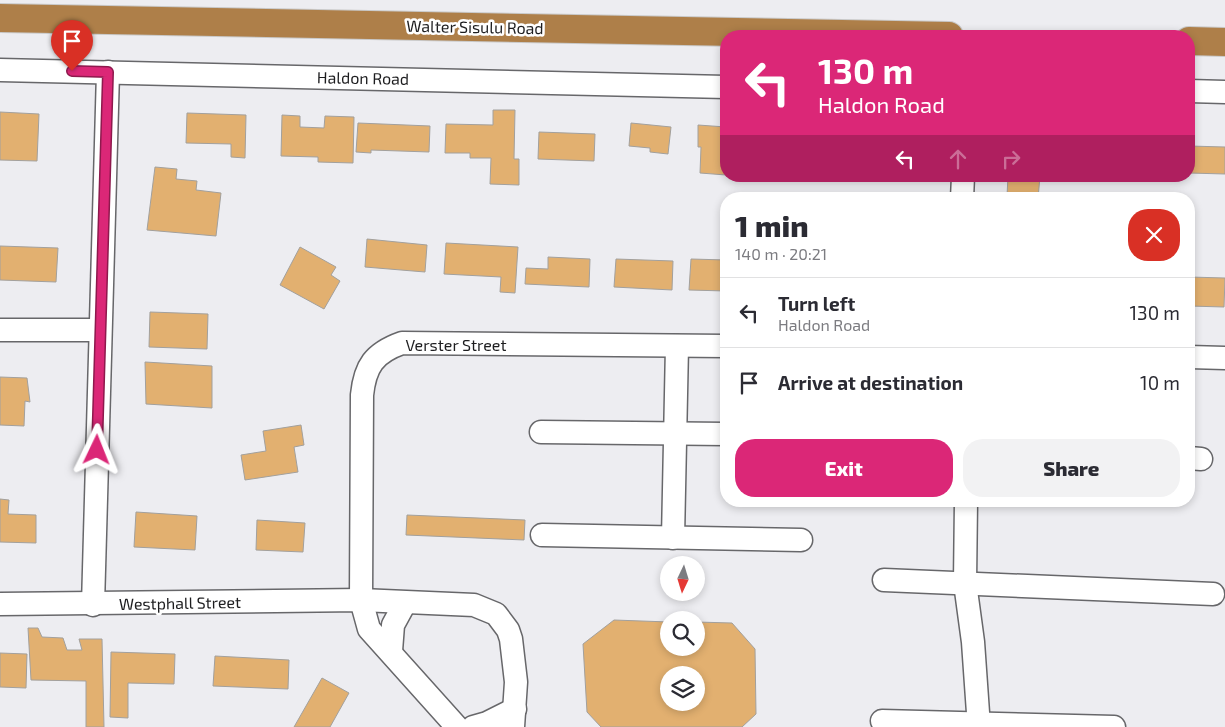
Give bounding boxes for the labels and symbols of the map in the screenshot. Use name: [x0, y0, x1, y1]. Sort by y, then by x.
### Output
street label: Walter Sisulu Road: [406, 16, 544, 37]
pin: [51, 20, 93, 71]
street label: Haldon Road: [317, 67, 409, 88]
street label: Verster Street: [405, 335, 507, 354]
position arrow: [70, 423, 122, 475]
north arrow: [660, 556, 705, 601]
street label: Westphall Street: [119, 592, 241, 613]

